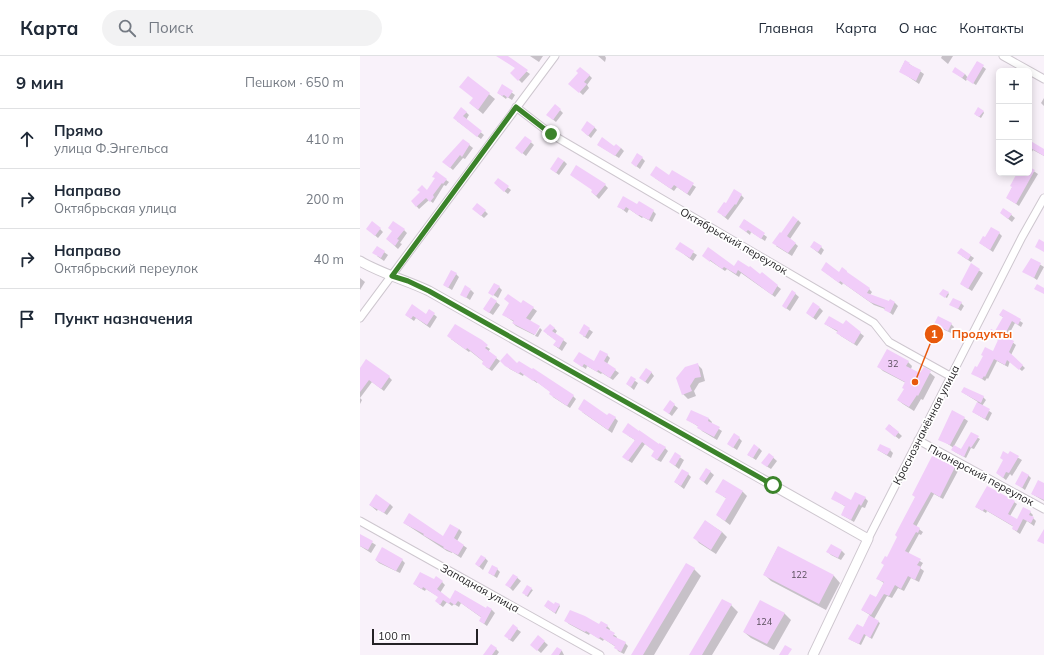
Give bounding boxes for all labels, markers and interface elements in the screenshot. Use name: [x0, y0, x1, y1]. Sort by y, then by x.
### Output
search box: [102, 10, 382, 46]
text: Карта: [20, 16, 78, 40]
icon: search: [116, 17, 138, 39]
text: Поиск: [148, 18, 193, 37]
text: Главная: [759, 19, 814, 37]
text: Карта: [836, 19, 877, 37]
text: О нас: [899, 19, 937, 37]
text: Контакты: [959, 19, 1024, 37]
map controls: [996, 68, 1032, 176]
button: +: [996, 68, 1032, 104]
text: 9 мин: [16, 72, 64, 93]
text: Пешком · 650 m: [245, 74, 344, 90]
button: −: [996, 104, 1032, 140]
text: Прямо: [54, 121, 103, 140]
route end: [542, 125, 560, 143]
icon: ahead: [16, 128, 38, 150]
text: 410 m: [306, 131, 344, 147]
text: улица Ф.Энгельса: [54, 140, 169, 156]
button: layers: [996, 140, 1032, 176]
text: Направо: [54, 181, 121, 200]
icon: right: [16, 188, 38, 210]
text: 200 m: [306, 191, 344, 207]
text: Октябрьская улица: [54, 200, 177, 216]
street label: Октябрьский переулок: [678, 204, 790, 278]
text: Направо: [54, 241, 121, 260]
icon: right: [16, 248, 38, 270]
text: 40 m: [314, 251, 344, 267]
text: Октябрьский переулок: [54, 260, 198, 276]
icon: arrive: [16, 308, 38, 330]
text: Пункт назначения: [54, 309, 193, 328]
callout: Продукты: [924, 322, 1021, 346]
text: 1: [930, 326, 938, 341]
text: Продукты: [952, 326, 1012, 341]
house number: 32: [888, 358, 898, 369]
street label: Краснознамённая улица: [890, 363, 962, 487]
street label: Пионерский переулок: [926, 441, 1036, 509]
route start: [764, 476, 782, 494]
street label: Западная улица: [438, 561, 522, 615]
house number: 122: [791, 569, 807, 580]
house number: 124: [756, 616, 773, 627]
scale bar: [372, 627, 478, 646]
text: 100 m: [378, 629, 410, 643]

